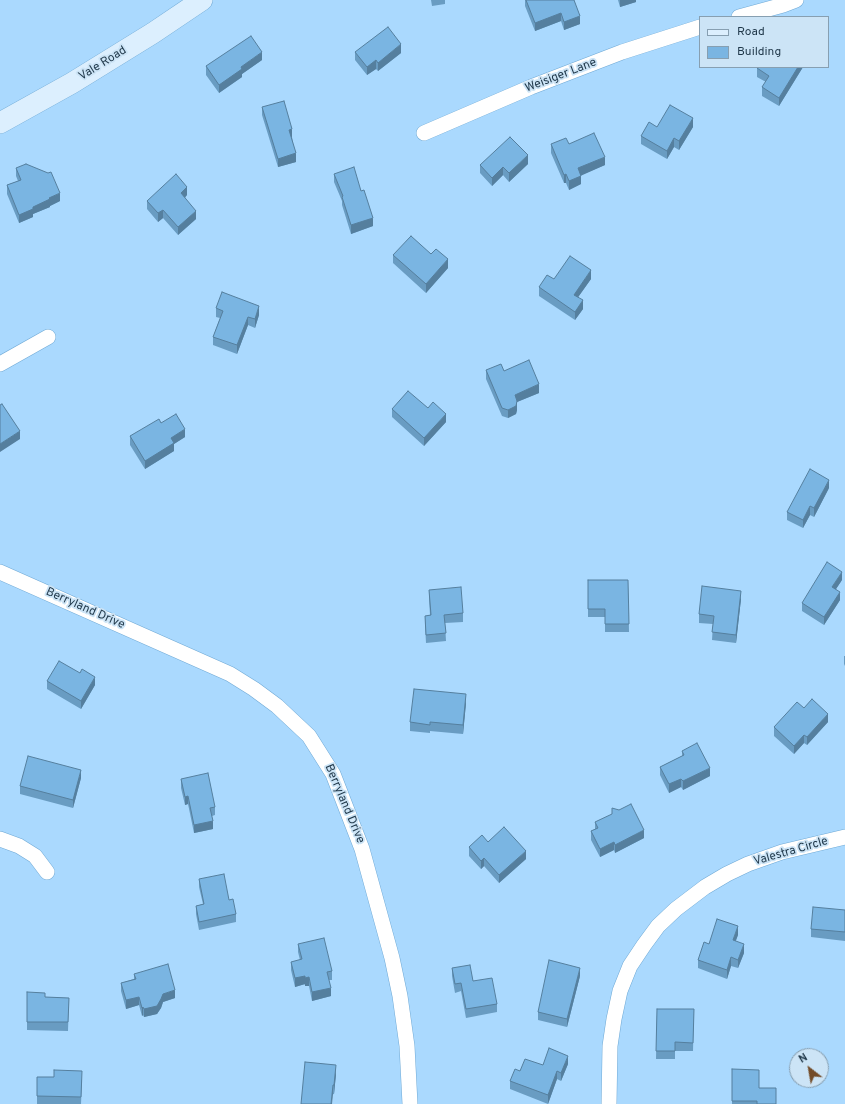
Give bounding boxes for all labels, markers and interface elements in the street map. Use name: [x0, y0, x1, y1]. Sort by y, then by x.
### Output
legend: [699, 16, 829, 68]
text: Road: [737, 24, 765, 40]
street label: Vale Road: [77, 44, 129, 84]
text: Building: [737, 44, 781, 60]
street label: Weisiger Lane: [523, 56, 599, 96]
street label: Berryland Drive: [43, 585, 127, 633]
street label: Berryland Drive: [321, 762, 367, 846]
street label: Valestra Circle: [752, 835, 830, 869]
north arrow: [789, 1048, 829, 1088]
text: N: [796, 1051, 810, 1067]

